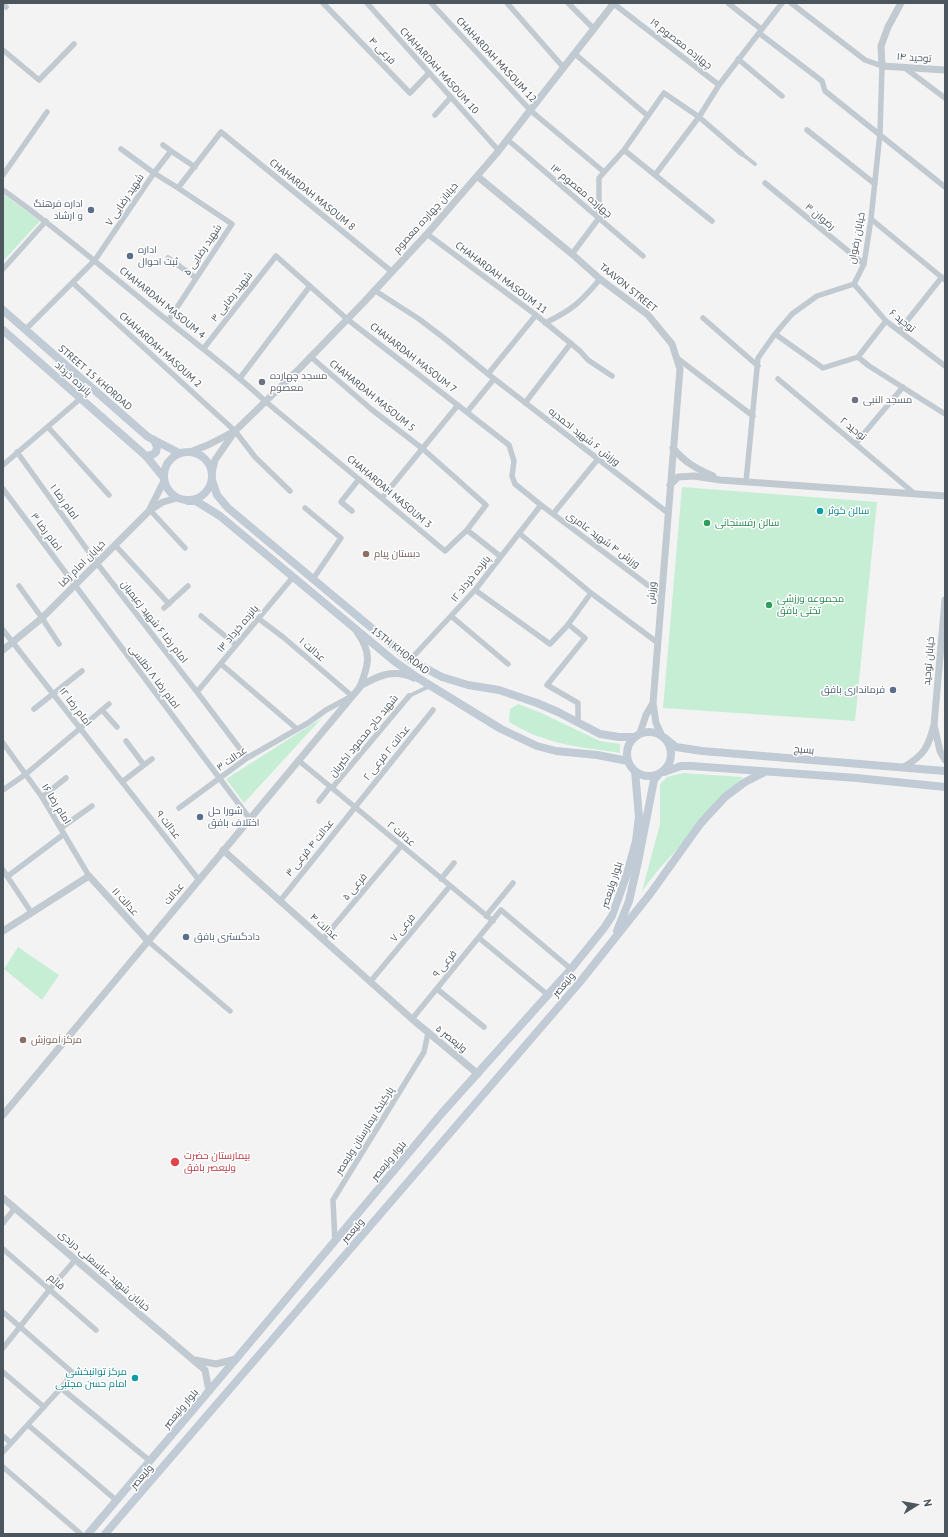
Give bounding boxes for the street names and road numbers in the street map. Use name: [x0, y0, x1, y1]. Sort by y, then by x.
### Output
street label: CHAHARDAH MASOUM 12: [453, 15, 539, 105]
street label: چهارده معصوم ۱۹: [648, 16, 714, 72]
street label: CHAHARDAH MASOUM 10: [397, 25, 481, 117]
street label: فرعی ۴: [366, 35, 398, 67]
street label: توحید ۱۴: [896, 51, 932, 65]
street label: CHAHARDAH MASOUM 8: [267, 157, 357, 233]
street label: چهارده معصوم ۱۳: [548, 162, 614, 220]
street label: شهید رضایی ۷: [103, 172, 147, 228]
street label: خیابان چهارده معصوم: [391, 180, 461, 256]
street label: رضوان ۳: [803, 201, 837, 233]
street label: خیابان رضوان: [846, 211, 868, 265]
street label: شهید رضایی ۵: [181, 222, 225, 278]
street label: CHAHARDAH MASOUM 11: [453, 239, 549, 317]
street label: TAAVON STREET: [597, 261, 659, 315]
street label: CHAHARDAH MASOUM 4: [117, 265, 207, 341]
street label: شهید رضایی ۳: [209, 269, 255, 325]
street label: توحید ۶: [887, 307, 917, 335]
street label: CHAHARDAH MASOUM 2: [116, 310, 204, 390]
street label: CHAHARDAH MASOUM 7: [367, 320, 459, 396]
street label: STREET 15 KHORDAD: [56, 343, 134, 413]
street label: CHAHARDAH MASOUM 5: [327, 358, 417, 434]
street label: پانزده خرداد: [52, 359, 94, 399]
street label: ورزش ۶ شهید احمدیه: [546, 405, 622, 469]
street label: توحید ۲: [837, 415, 869, 443]
street label: CHAHARDAH MASOUM 3: [344, 453, 434, 531]
street label: امام رضا ۱: [47, 482, 81, 522]
street label: ورزش ۴ شهید عامری: [564, 509, 642, 571]
street label: امام رضا ۳: [28, 511, 64, 553]
street label: خیابان امام رضا: [56, 538, 108, 590]
street label: پانزده خرداد ۱۲: [449, 553, 493, 605]
street label: امام رضا ۶ شهید زعیمیان: [118, 578, 190, 666]
street label: ورزش: [645, 581, 659, 605]
street label: پانزده خرداد ۱۳: [215, 603, 261, 655]
street label: 15TH KHORDAD: [369, 625, 431, 677]
street label: عدالت ۱: [297, 635, 327, 665]
street label: خیابان توحید: [921, 636, 937, 686]
street label: امام رضا ۸ اطلسی: [126, 643, 182, 711]
street label: امام رضا ۱۲: [56, 685, 94, 729]
street label: شهید حاج محمود اکبریان: [327, 692, 401, 780]
street label: عدالت ۲ فرعی ۲: [361, 723, 413, 783]
street label: بسیج: [793, 743, 815, 757]
street label: عدالت ۳: [215, 744, 249, 774]
street label: امام رضا ۱۶: [39, 782, 73, 826]
street label: عدالت ۹: [153, 808, 183, 842]
street label: عدالت ۴ فرعی ۳: [283, 817, 337, 879]
street label: عدالت ۲: [385, 819, 417, 849]
street label: بلوار ولیعصر: [599, 860, 625, 910]
street label: فرعی ۵: [340, 871, 370, 903]
street label: عدالت: [161, 881, 187, 907]
street label: عدالت ۱۱: [109, 885, 141, 919]
street label: عدالت ۴: [307, 911, 341, 943]
street label: فرعی ۷: [388, 912, 418, 944]
street label: فرعی ۹: [430, 948, 460, 980]
street label: ولیعصر: [550, 970, 578, 1000]
street label: ولیعصر ۵: [433, 1023, 469, 1055]
street label: پارکینگ بیمارستان ولیعصر: [333, 1085, 397, 1177]
street label: بلوار ولیعصر: [369, 1139, 409, 1183]
street label: ولیعصر: [339, 1216, 367, 1246]
street label: خیابان شهید عباسعلی درندی: [56, 1228, 152, 1314]
street label: قائم: [45, 1271, 67, 1293]
street label: بلوار ولیعصر: [161, 1387, 201, 1431]
street label: ولیعصر: [128, 1462, 156, 1492]

